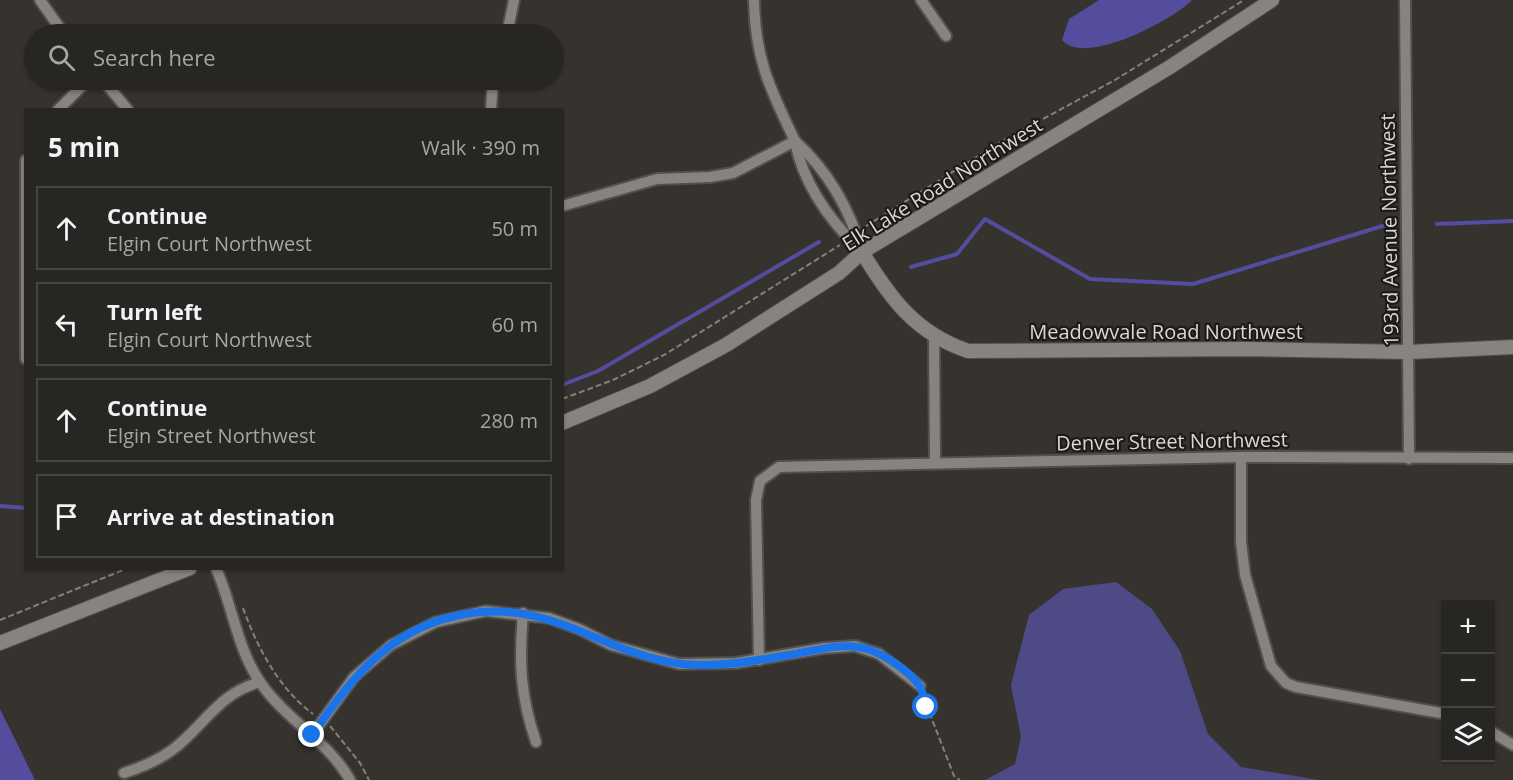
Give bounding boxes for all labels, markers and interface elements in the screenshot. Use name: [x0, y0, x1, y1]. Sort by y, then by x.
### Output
search box: [24, 24, 564, 90]
icon: search: [45, 41, 78, 74]
text: Search here: [93, 42, 216, 72]
street label: Elk Lake Road Northwest: [837, 111, 1047, 257]
street label: 193rd Avenue Northwest: [1373, 113, 1405, 347]
text: 5 min: [48, 129, 120, 165]
text: Walk · 390 m: [421, 134, 540, 161]
text: Continue: [107, 200, 207, 230]
icon: ahead: [50, 212, 83, 245]
text: 50 m: [491, 215, 538, 242]
text: Elgin Court Northwest: [107, 230, 312, 257]
text: Turn left: [107, 296, 202, 326]
icon: left: [50, 308, 83, 341]
text: 60 m: [491, 311, 538, 338]
street label: Meadowvale Road Northwest: [1029, 318, 1303, 345]
text: Elgin Court Northwest: [107, 326, 312, 353]
text: Continue: [107, 392, 207, 422]
icon: ahead: [50, 404, 83, 437]
text: 280 m: [480, 407, 538, 434]
text: Elgin Street Northwest: [107, 422, 316, 449]
street label: Denver Street Northwest: [1056, 425, 1288, 457]
icon: arrive: [50, 500, 83, 533]
text: Arrive at destination: [107, 501, 335, 531]
map controls: [1441, 600, 1495, 762]
button: +: [1441, 600, 1495, 654]
button: −: [1441, 654, 1495, 708]
route start: [912, 693, 938, 719]
button: layers: [1441, 708, 1495, 762]
route end: [298, 721, 324, 747]

